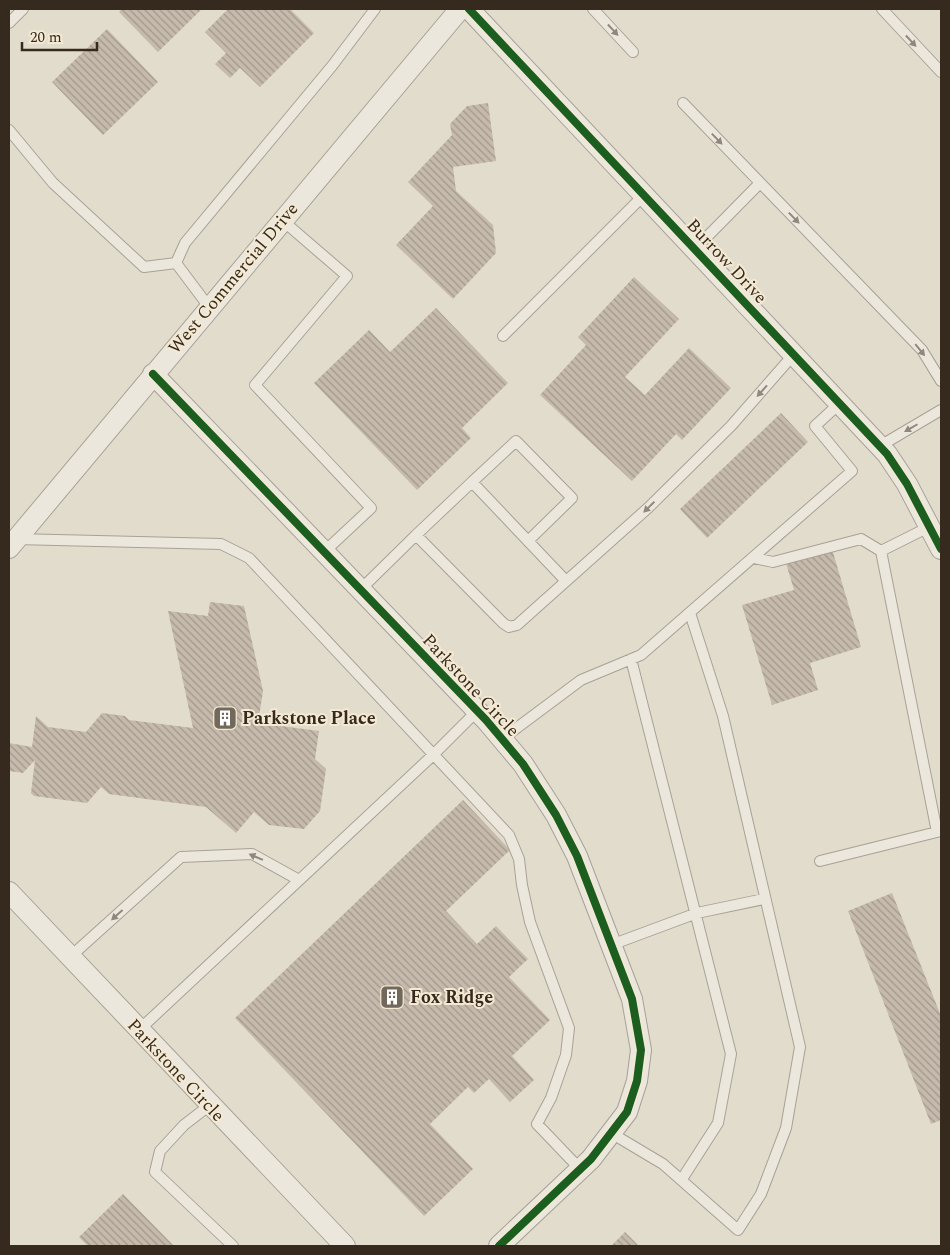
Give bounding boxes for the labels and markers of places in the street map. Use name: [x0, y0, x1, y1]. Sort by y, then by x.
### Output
building icon: Parkstone Place: [212, 705, 238, 731]
place label: Parkstone Place: [242, 705, 376, 732]
building icon: Fox Ridge: [379, 984, 405, 1010]
place label: Fox Ridge: [410, 984, 493, 1011]

